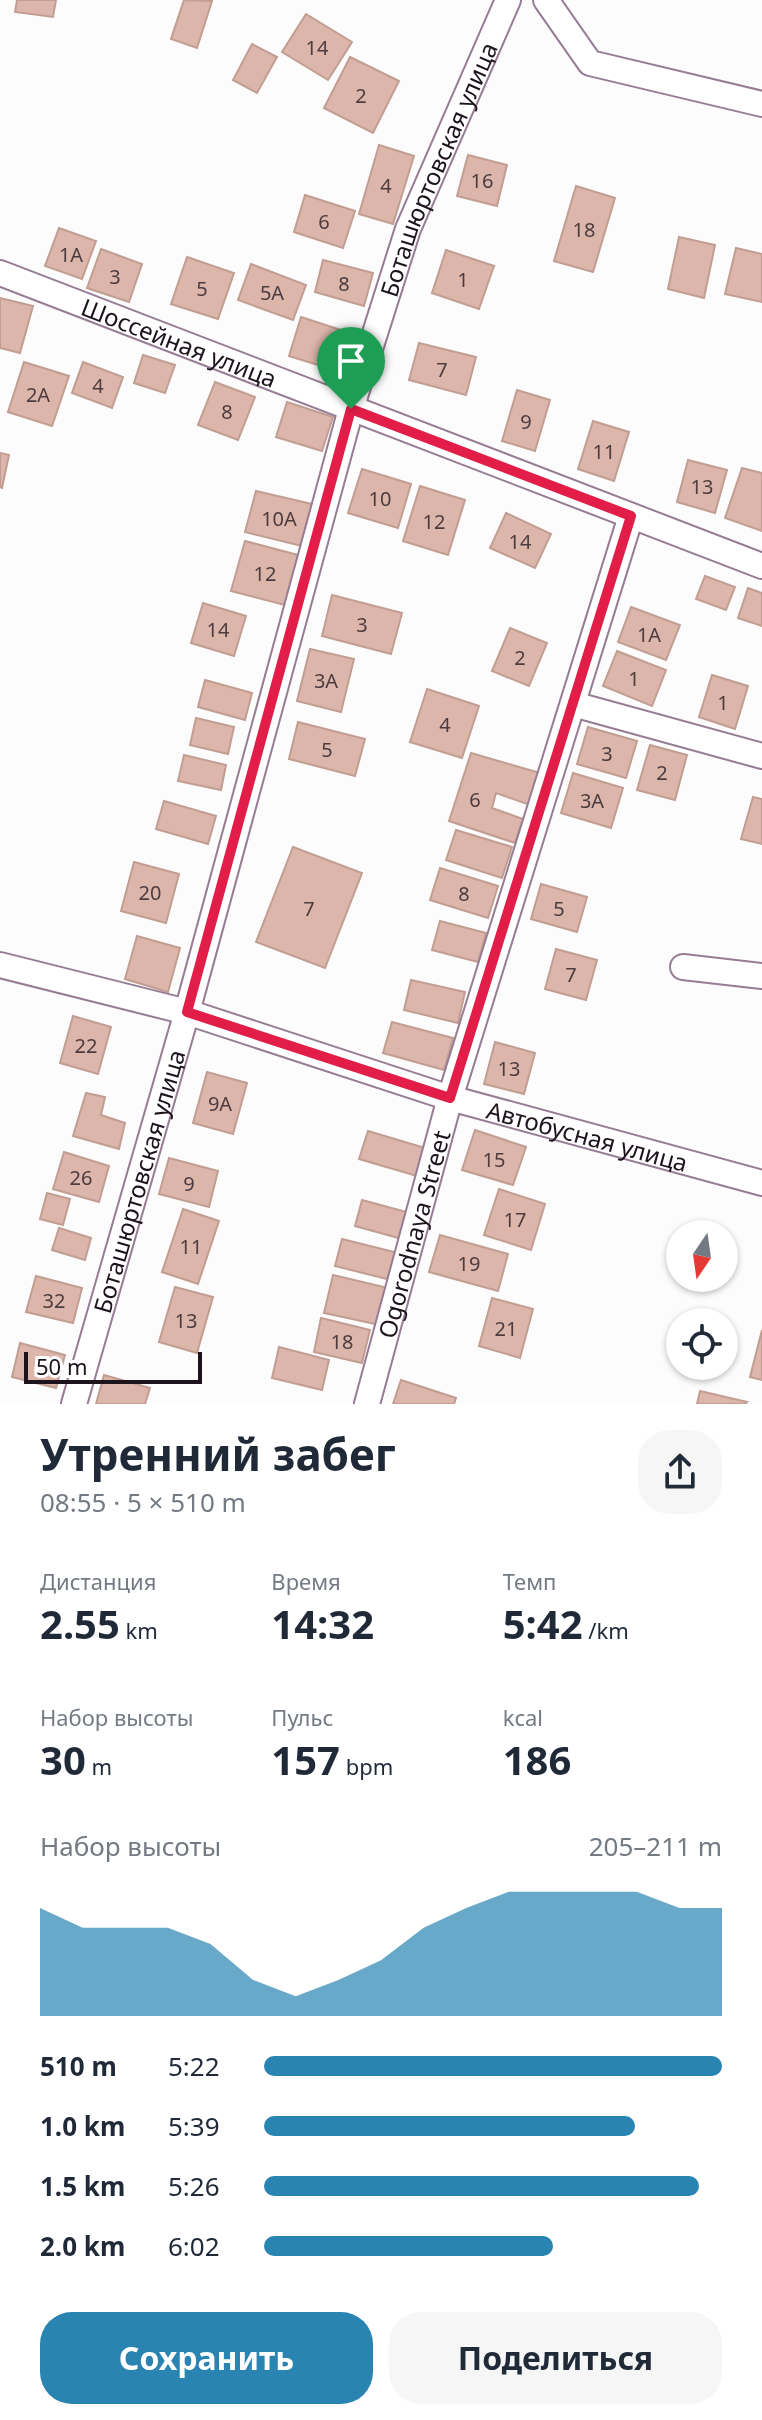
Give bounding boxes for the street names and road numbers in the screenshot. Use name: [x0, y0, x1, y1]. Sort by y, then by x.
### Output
street label: Боташюртовская улица: [371, 37, 504, 301]
street label: Шоссейная улица: [77, 289, 282, 394]
street label: Боташюртовская улица: [85, 1045, 192, 1317]
street label: Автобусная улица: [483, 1092, 692, 1179]
street label: Ogorodnaya Street: [369, 1126, 457, 1342]

